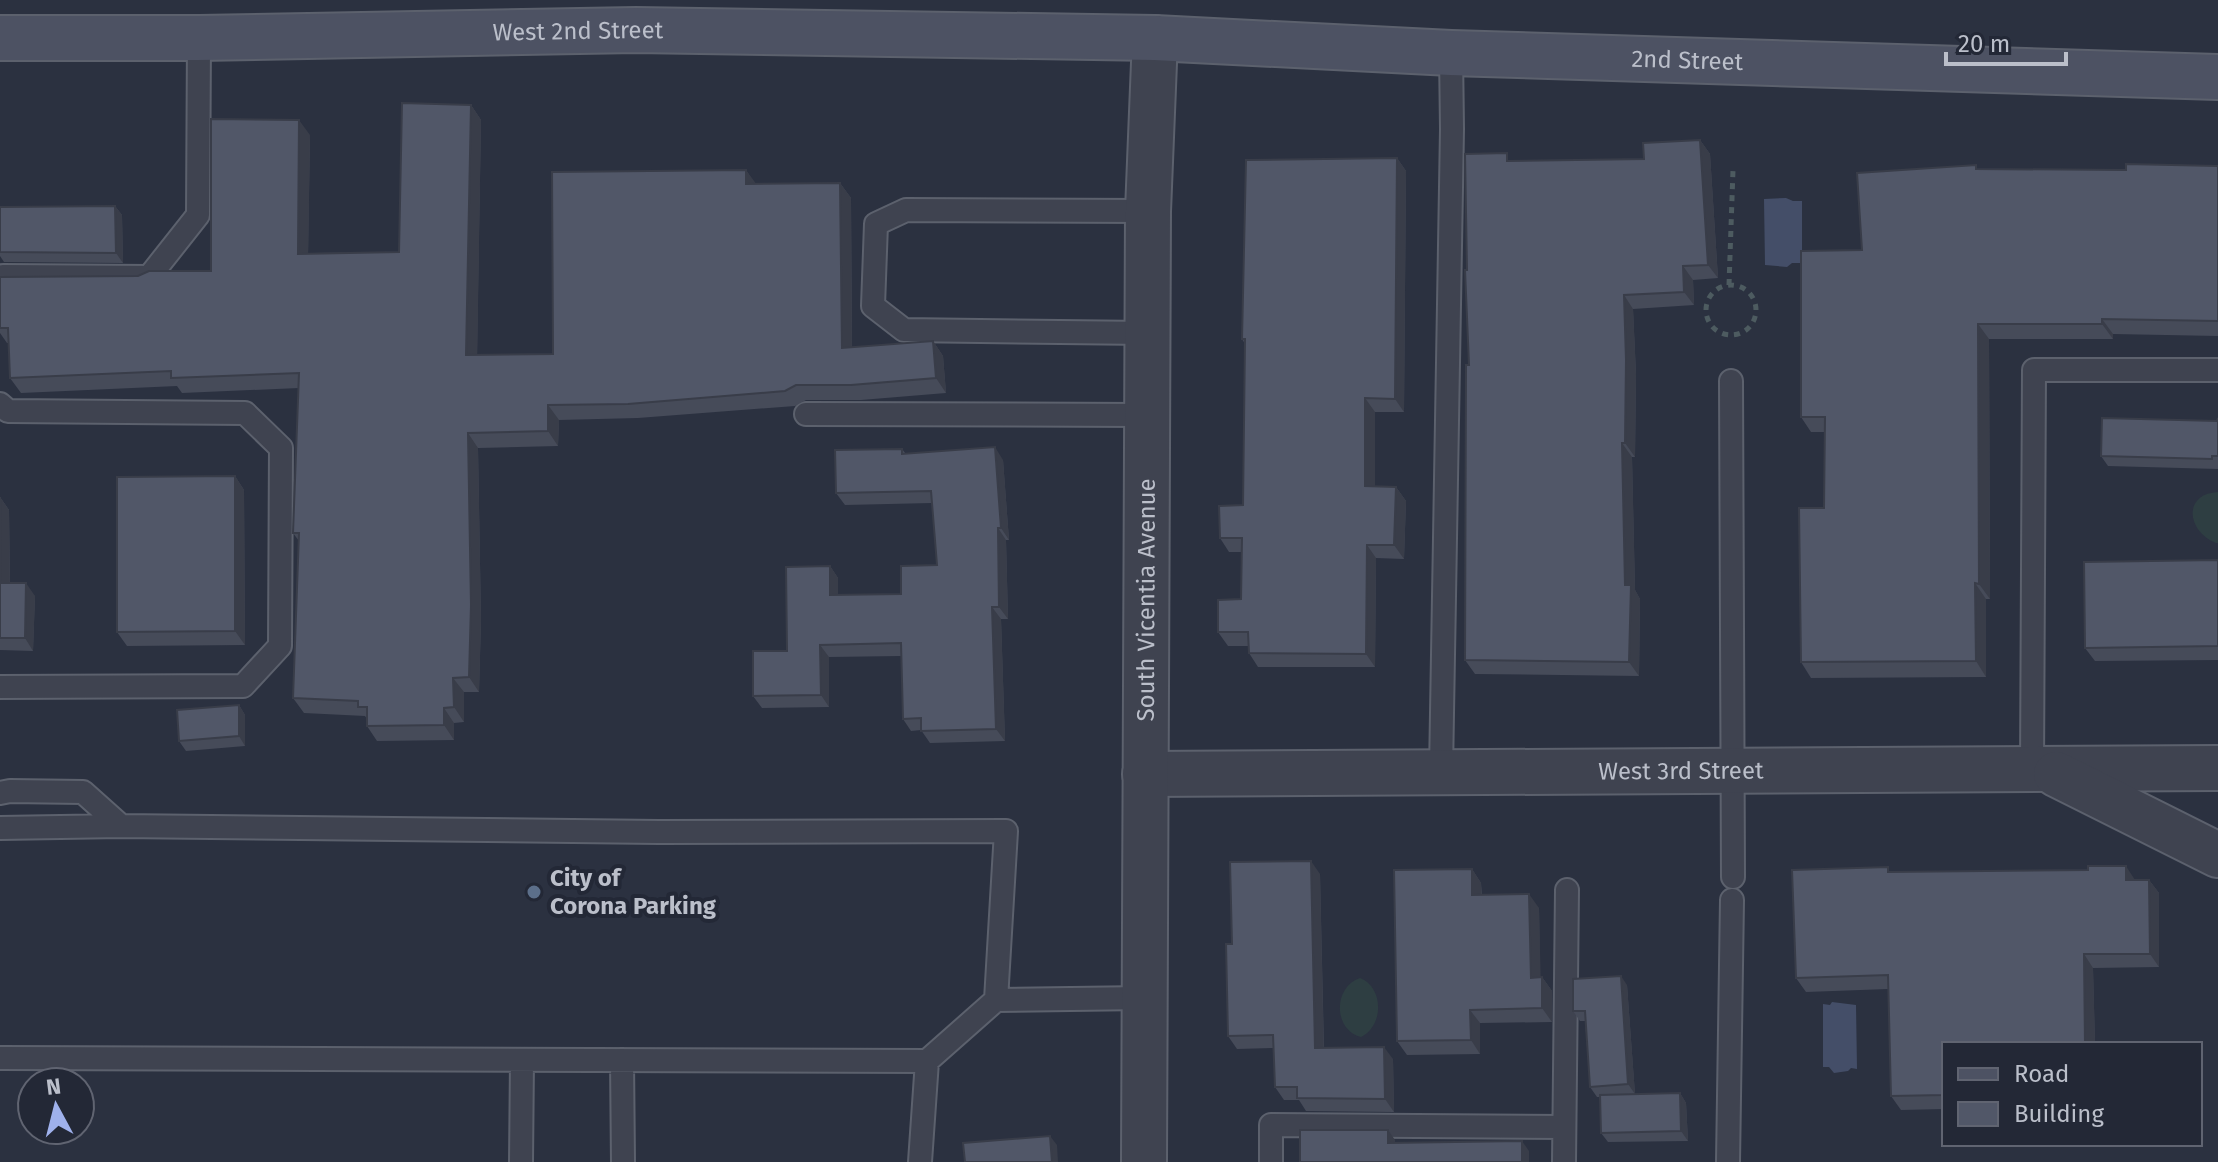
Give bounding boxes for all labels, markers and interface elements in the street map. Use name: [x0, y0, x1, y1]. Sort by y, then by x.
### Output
street label: West 2nd Street: [492, 16, 664, 47]
scale bar: [1946, 16, 2066, 66]
text: 20 m: [1958, 30, 2010, 58]
street label: 2nd Street: [1631, 45, 1744, 76]
street label: South Vicentia Avenue: [1132, 478, 1161, 722]
street label: West 3rd Street: [1598, 757, 1764, 785]
place label: City of Corona Parking: [550, 864, 717, 920]
marker: City of Corona Parking: [525, 883, 543, 901]
legend: [1942, 1042, 2202, 1146]
text: Road: [2014, 1060, 2069, 1088]
north arrow: [16, 1066, 96, 1146]
text: N: [45, 1072, 63, 1101]
text: Building: [2014, 1100, 2104, 1128]

